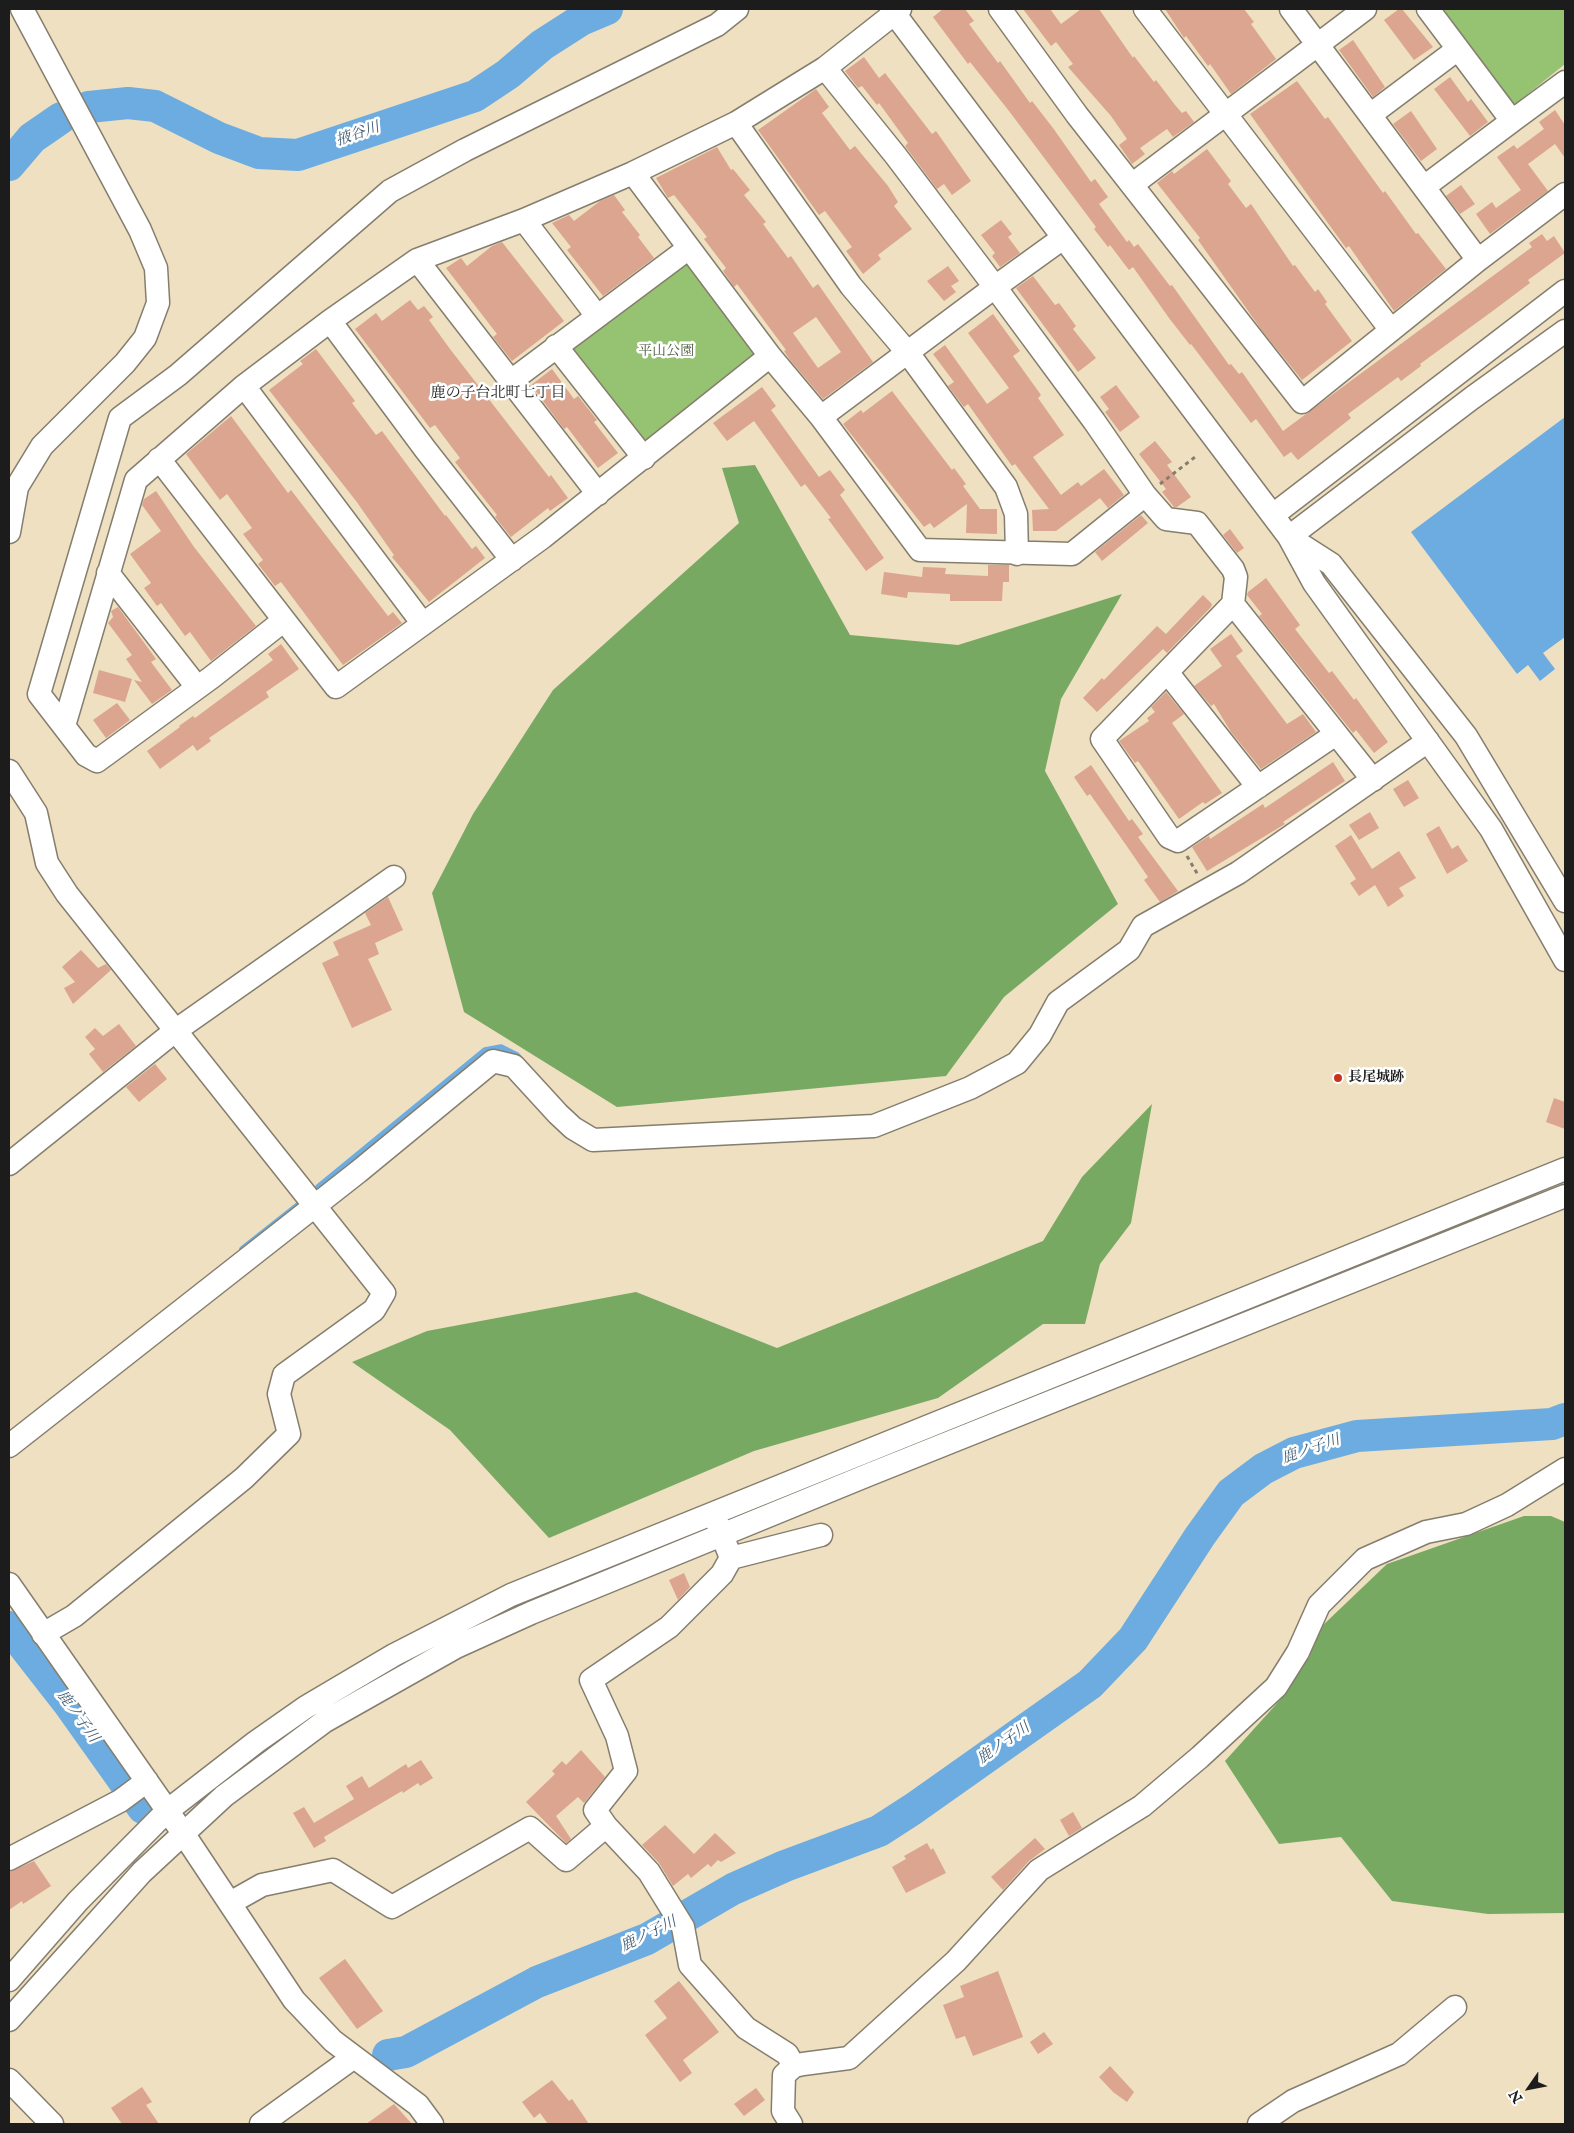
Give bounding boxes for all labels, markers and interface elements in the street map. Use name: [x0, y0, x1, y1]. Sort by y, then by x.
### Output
water label: 掖谷川: [334, 119, 382, 151]
park label: 平山公園: [638, 344, 694, 360]
district label: 鹿の子台北町七丁目: [431, 385, 565, 403]
place label: 長尾城跡: [1348, 1070, 1404, 1086]
marker: 長尾城跡: [1332, 1072, 1344, 1084]
water label: 鹿ノ子川: [1280, 1432, 1342, 1468]
water label: 鹿ノ子川: [52, 1687, 102, 1747]
water label: 鹿ノ子川: [974, 1719, 1034, 1769]
water label: 鹿ノ子川: [618, 1914, 680, 1956]
north arrow: [1504, 2063, 1554, 2113]
text: N: [1506, 2086, 1527, 2106]

